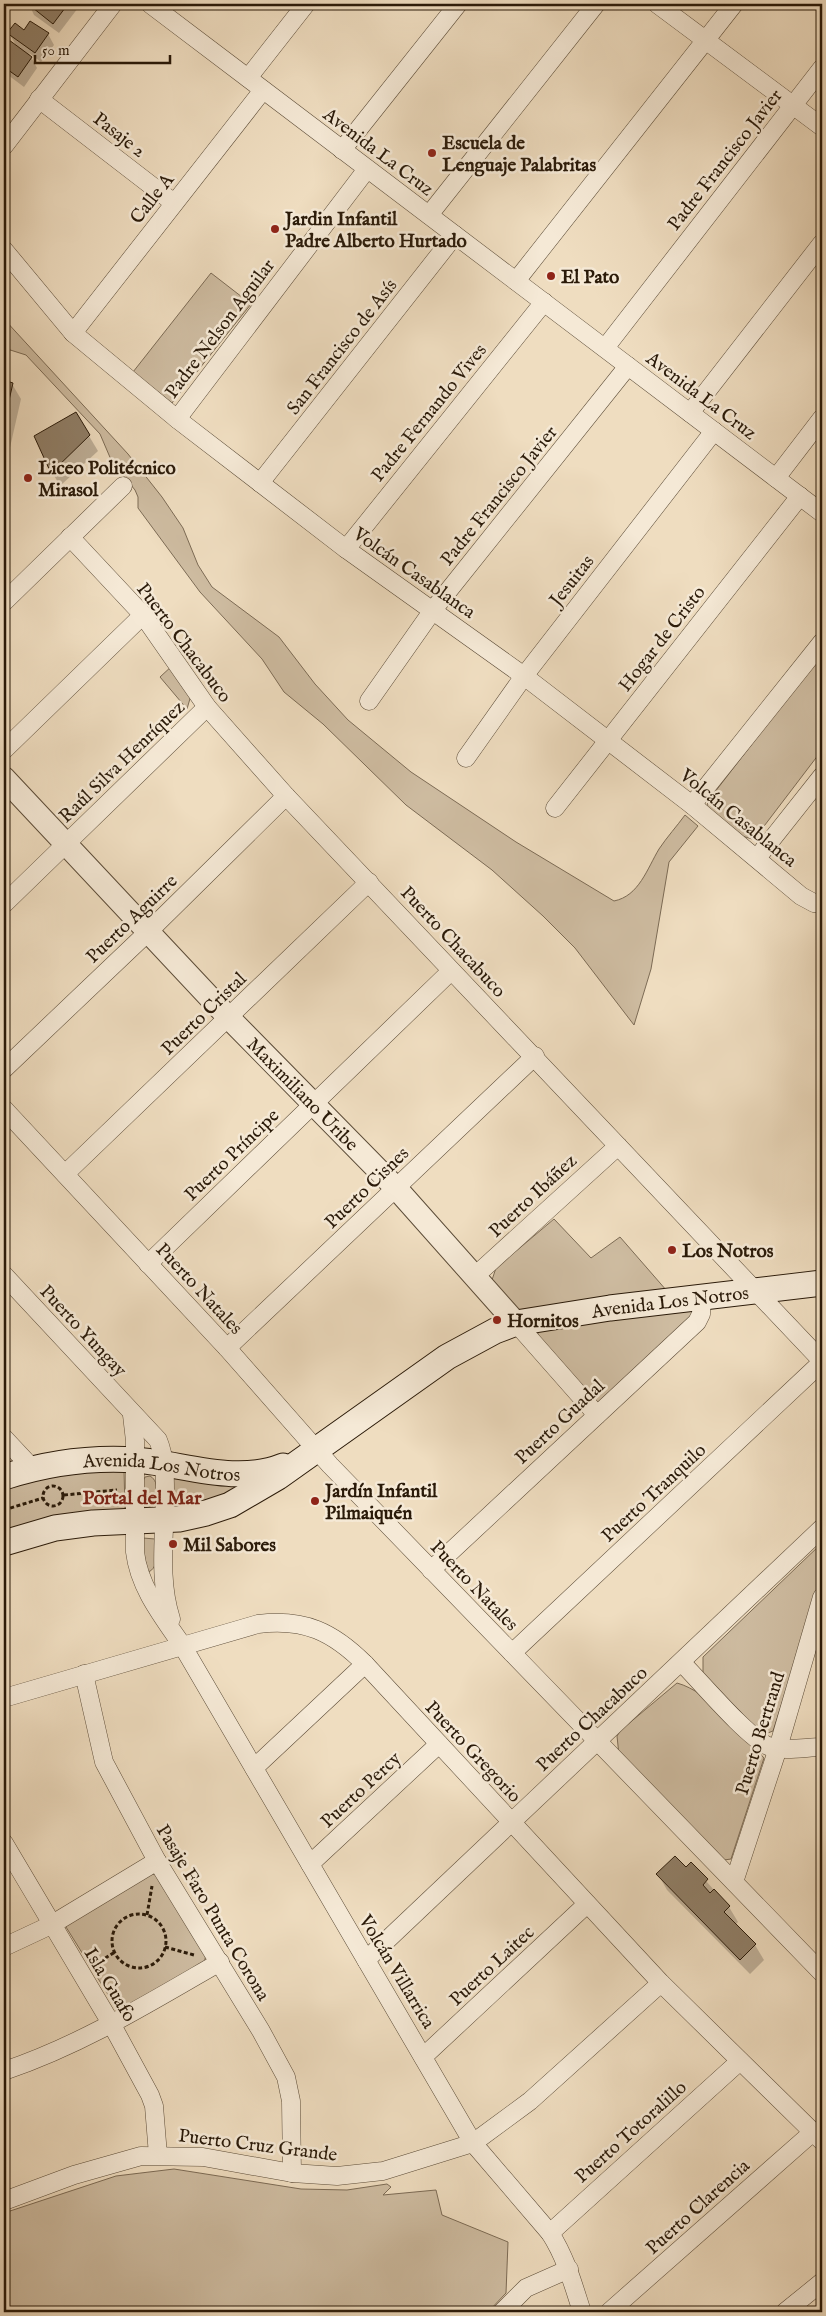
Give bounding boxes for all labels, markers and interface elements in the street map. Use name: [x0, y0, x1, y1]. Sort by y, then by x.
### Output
scale bar: [35, 32, 170, 64]
text: 50 m: [42, 41, 70, 60]
street label: Padre Francisco Javier: [663, 85, 788, 236]
street label: Avenida La Cruz: [317, 103, 438, 202]
street label: Pasaje 2: [88, 108, 150, 164]
place label: Escuela de Lenguaje Palabritas: [442, 132, 597, 178]
marker: Escuela de Lenguaje Palabritas: [426, 147, 438, 159]
street label: Calle A: [125, 168, 181, 229]
place label: Jardin Infantil Padre Alberto Hurtado: [282, 208, 467, 254]
marker: Jardin Infantil Padre Alberto Hurtado: [269, 223, 281, 235]
street label: Padre Nelson Aguilar: [160, 255, 281, 404]
place label: El Pato: [561, 266, 619, 290]
marker: El Pato: [545, 270, 557, 282]
street label: San Francisco de Asís: [282, 274, 403, 420]
street label: Padre Fernando Vives: [366, 339, 493, 487]
street label: Avenida La Cruz: [640, 347, 761, 446]
street label: Padre Francisco Javier: [436, 421, 563, 571]
place label: Liceo Politécnico Mirasol: [38, 457, 176, 503]
marker: Liceo Politécnico Mirasol: [22, 472, 34, 484]
street label: Volcán Casablanca: [347, 522, 480, 625]
street label: Jesuitas: [544, 551, 600, 613]
street label: Puerto Chacabuco: [130, 578, 236, 708]
street label: Hogar de Cristo: [614, 581, 711, 697]
street label: Raúl Silva Henríquez: [54, 696, 191, 829]
street label: Volcán Casablanca: [673, 763, 802, 874]
street label: Puerto Aguirre: [82, 870, 183, 969]
street label: Puerto Chacabuco: [395, 882, 510, 1003]
street label: Puerto Cristal: [157, 967, 253, 1061]
street label: Maximiliano Uribe: [241, 1033, 363, 1157]
street label: Puerto Príncipe: [180, 1104, 285, 1207]
street label: Puerto Cisnes: [320, 1142, 415, 1235]
street label: Puerto Ibáñez: [484, 1150, 582, 1243]
street label: Puerto Natales: [150, 1238, 247, 1340]
place label: Los Notros: [682, 1240, 774, 1264]
marker: Los Notros: [666, 1244, 678, 1256]
street label: Puerto Yungay: [34, 1280, 132, 1383]
street label: Avenida Los Notros: [589, 1282, 750, 1325]
place label: Hornitos: [507, 1310, 579, 1334]
marker: Hornitos: [491, 1314, 503, 1326]
street label: Puerto Guadal: [510, 1374, 611, 1470]
street label: Puerto Tranquilo: [597, 1439, 712, 1548]
street label: Avenida Los Notros: [81, 1449, 241, 1488]
place label: Jardín Infantil Pilmaiquén: [322, 1480, 438, 1526]
district label: Portal del Mar: [82, 1486, 202, 1511]
marker: Jardín Infantil Pilmaiquén: [309, 1495, 321, 1507]
place label: Mil Sabores: [183, 1534, 276, 1558]
street label: Puerto Natales: [424, 1536, 523, 1637]
marker: Mil Sabores: [167, 1538, 179, 1550]
street label: Puerto Chacabuco: [532, 1662, 653, 1777]
street label: Puerto Bertrand: [731, 1668, 791, 1798]
street label: Puerto Gregorio: [419, 1696, 526, 1808]
street label: Puerto Percy: [316, 1747, 407, 1834]
street label: Pasaje Faro Punta Corona: [150, 1820, 275, 2006]
street label: Volcán Villarrica: [352, 1910, 440, 2034]
street label: Puerto Laitec: [445, 1921, 540, 2012]
street label: Isla Guafo: [78, 1943, 141, 2027]
street label: Puerto Totoralillo: [570, 2076, 692, 2189]
street label: Puerto Cruz Grande: [177, 2124, 339, 2168]
street label: Puerto Clarencia: [641, 2154, 756, 2260]

